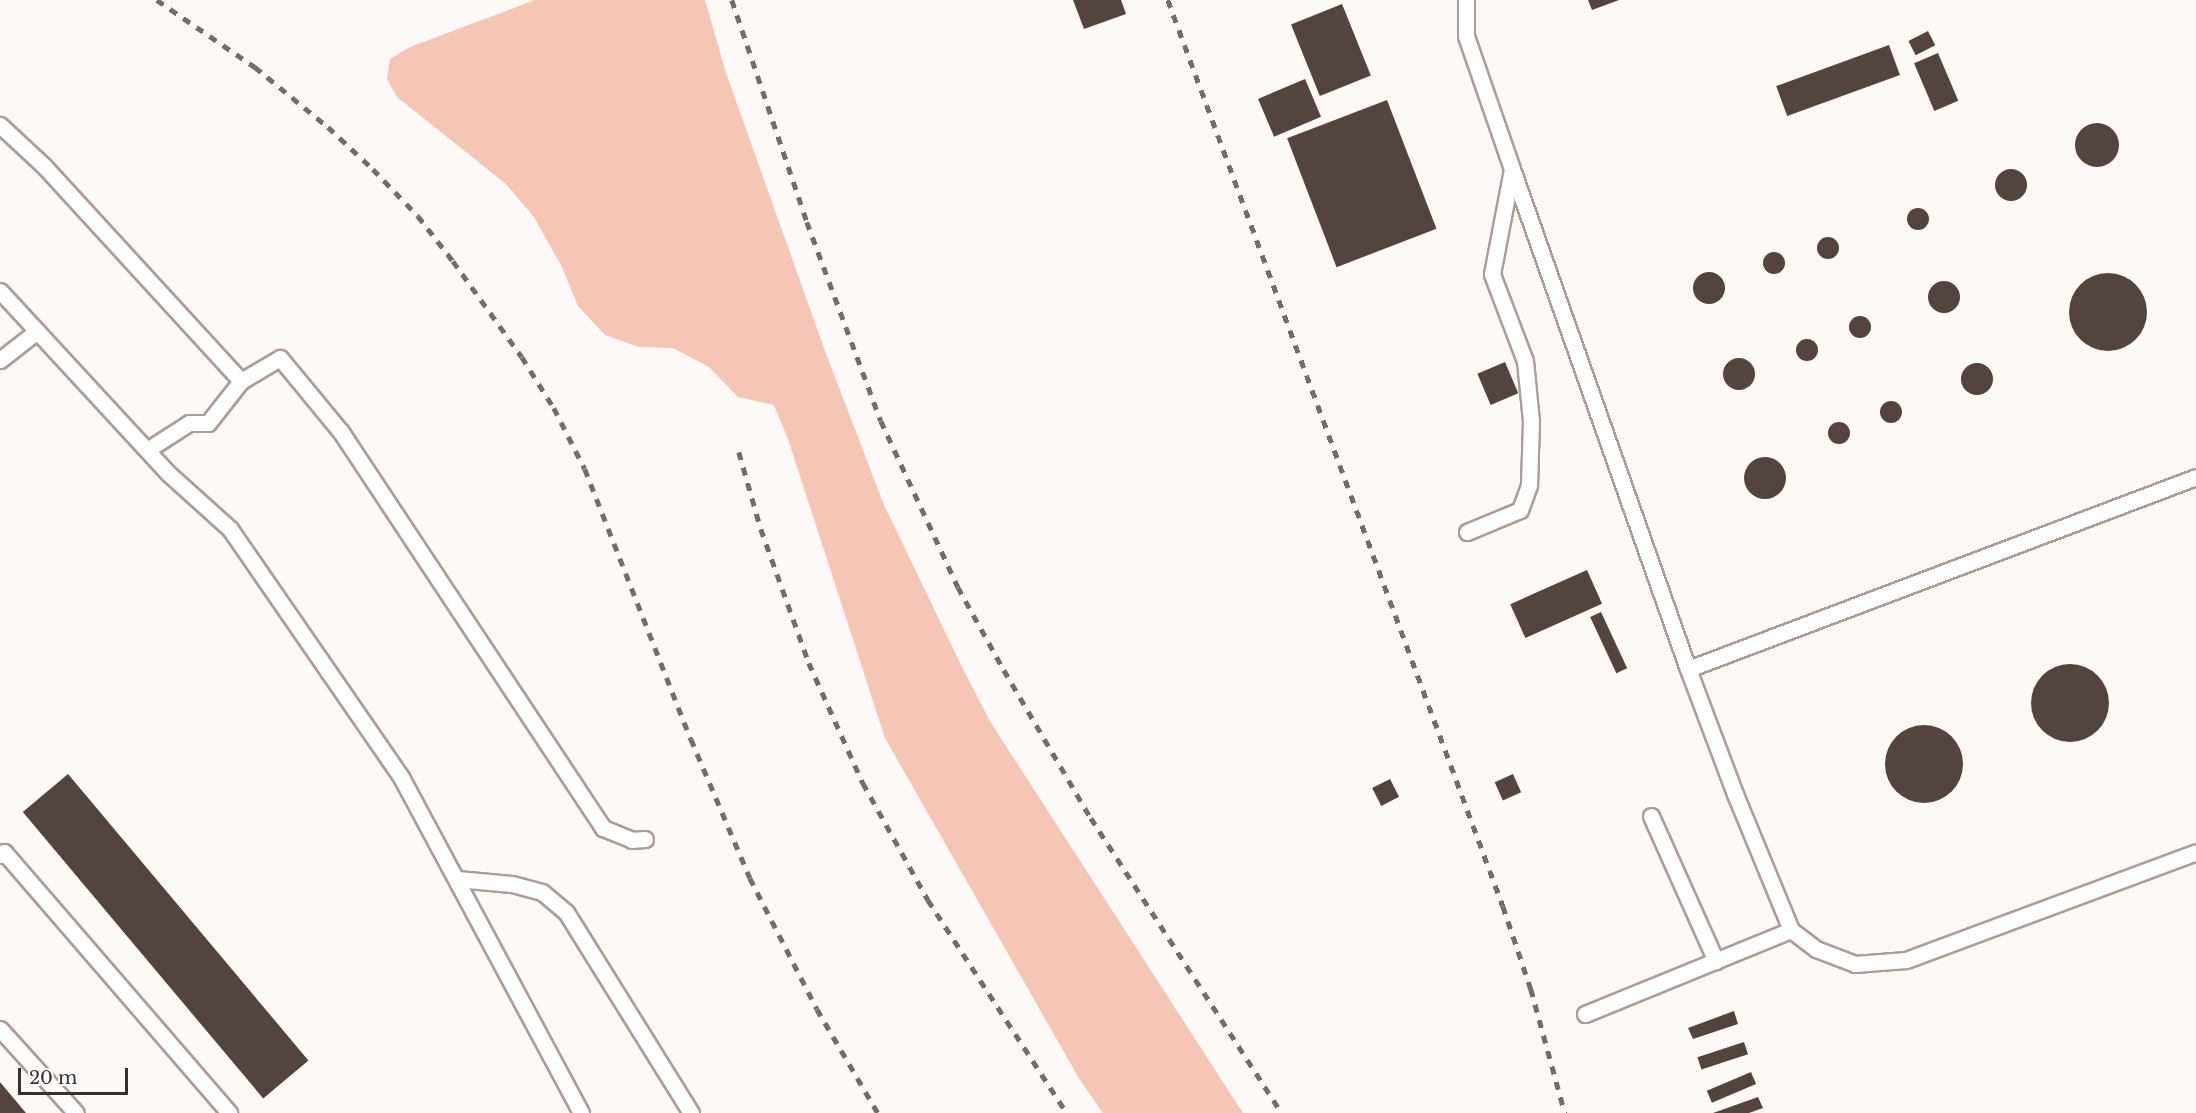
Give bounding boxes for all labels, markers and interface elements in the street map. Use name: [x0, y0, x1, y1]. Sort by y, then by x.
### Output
scale bar: [21, 1056, 130, 1094]
text: 20 m: [29, 1067, 77, 1089]

